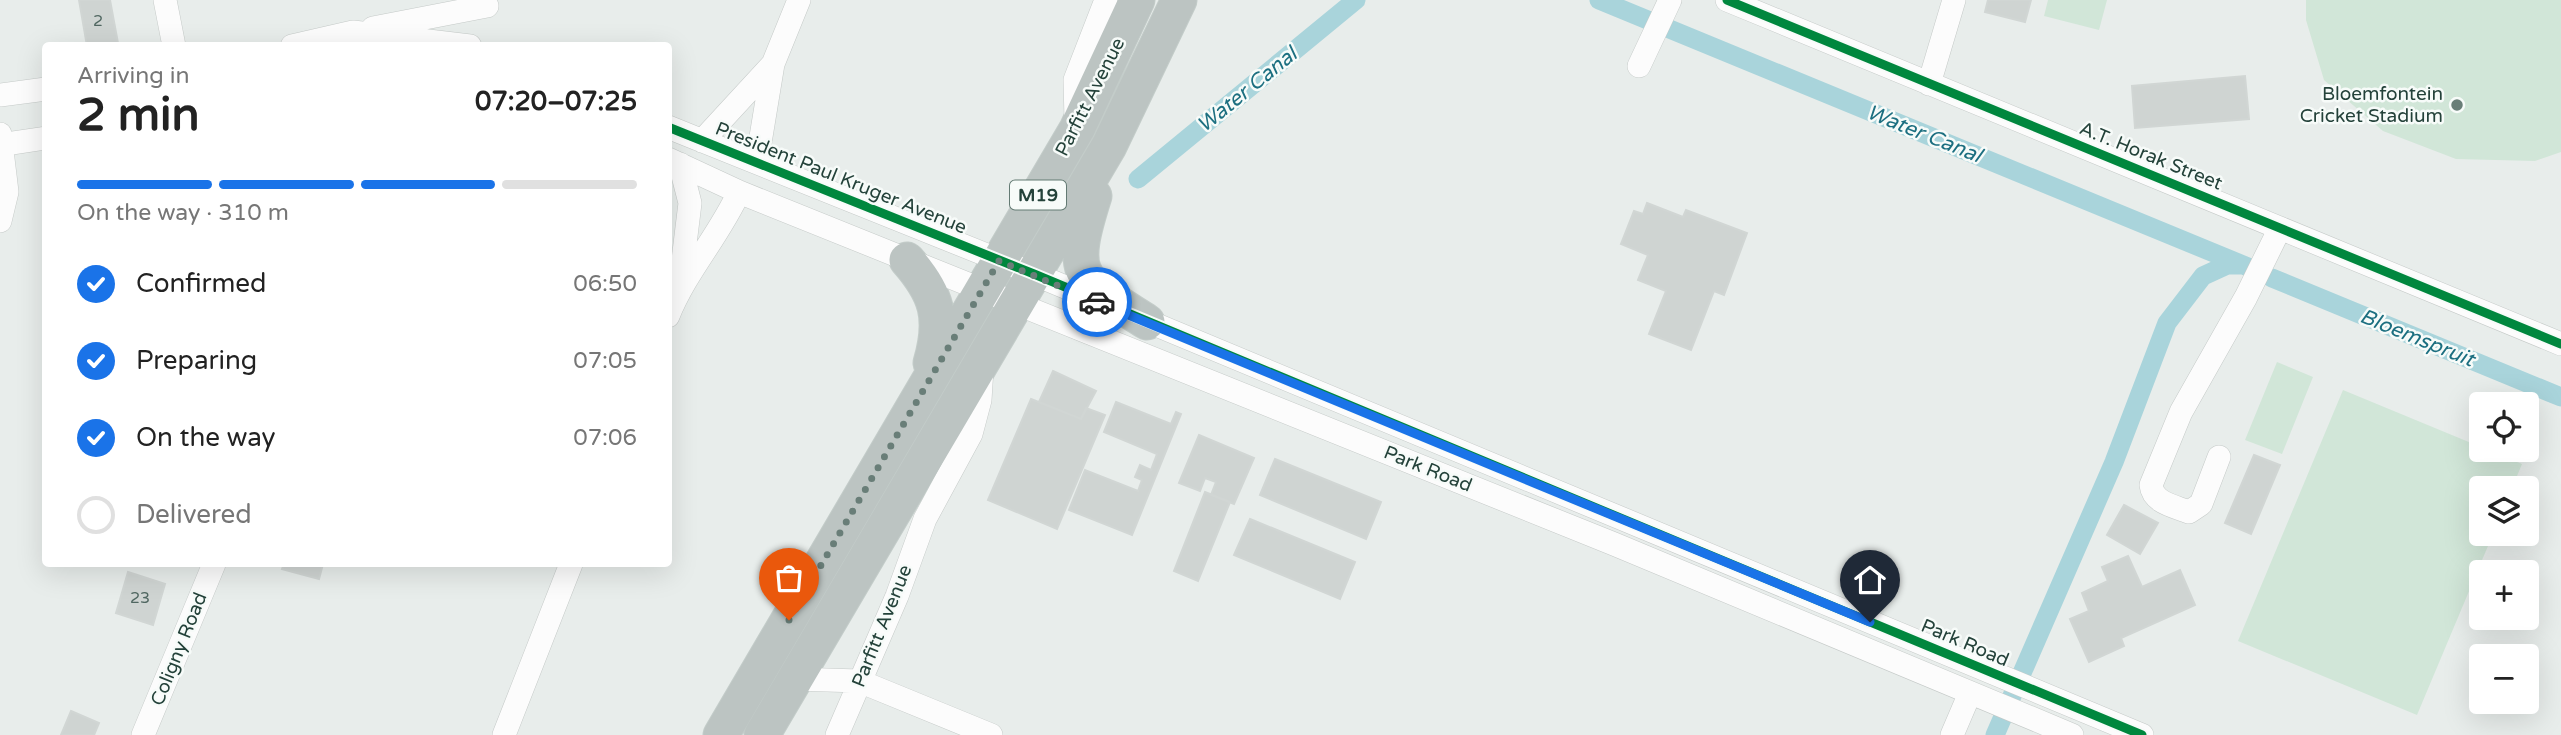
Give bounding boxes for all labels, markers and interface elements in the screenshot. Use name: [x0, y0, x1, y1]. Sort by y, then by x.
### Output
house number: 2: [93, 11, 103, 31]
street label: Parfitt Avenue: [1051, 34, 1129, 160]
water label: Water Canal: [1192, 40, 1304, 138]
text: Arriving in: [77, 62, 190, 90]
place label: Bloemfontein Cricket Stadium: [2300, 83, 2443, 127]
text: 07:20–07:25: [475, 86, 637, 117]
text: 2 min: [77, 88, 200, 143]
marker: Bloemfontein Cricket Stadium: [2449, 97, 2465, 113]
water label: Water Canal: [1863, 100, 1988, 169]
street label: President Paul Kruger Avenue: [712, 117, 970, 239]
street label: A.T. Horak Street: [2076, 117, 2226, 195]
road number: M19: [1010, 180, 1066, 210]
text: On the way · 310 m: [77, 199, 289, 227]
icon: check: [77, 265, 115, 303]
courier: [1062, 267, 1132, 337]
text: Confirmed: [136, 268, 266, 299]
text: 06:50: [573, 270, 637, 298]
icon: car: [1078, 283, 1116, 321]
water label: Bloemspruit: [2356, 304, 2480, 373]
icon: check: [77, 342, 115, 380]
text: Preparing: [136, 345, 257, 376]
text: 07:05: [573, 347, 637, 375]
map controls: [2469, 392, 2539, 714]
button: locate: [2469, 392, 2539, 462]
icon: check: [77, 419, 115, 457]
text: On the way: [136, 422, 276, 453]
text: 07:06: [573, 424, 637, 452]
street label: Park Road: [1381, 441, 1475, 497]
button: layers: [2469, 476, 2539, 546]
text: Delivered: [136, 499, 252, 530]
pin: [759, 548, 819, 620]
pin: [1840, 550, 1900, 622]
icon: bag: [770, 559, 808, 597]
button: +: [2469, 560, 2539, 630]
icon: home: [1851, 561, 1889, 599]
street label: Parfitt Avenue: [847, 562, 917, 690]
house number: 23: [130, 588, 150, 608]
street label: Coligny Road: [146, 589, 212, 709]
street label: Park Road: [1918, 615, 2012, 671]
button: −: [2469, 644, 2539, 714]

